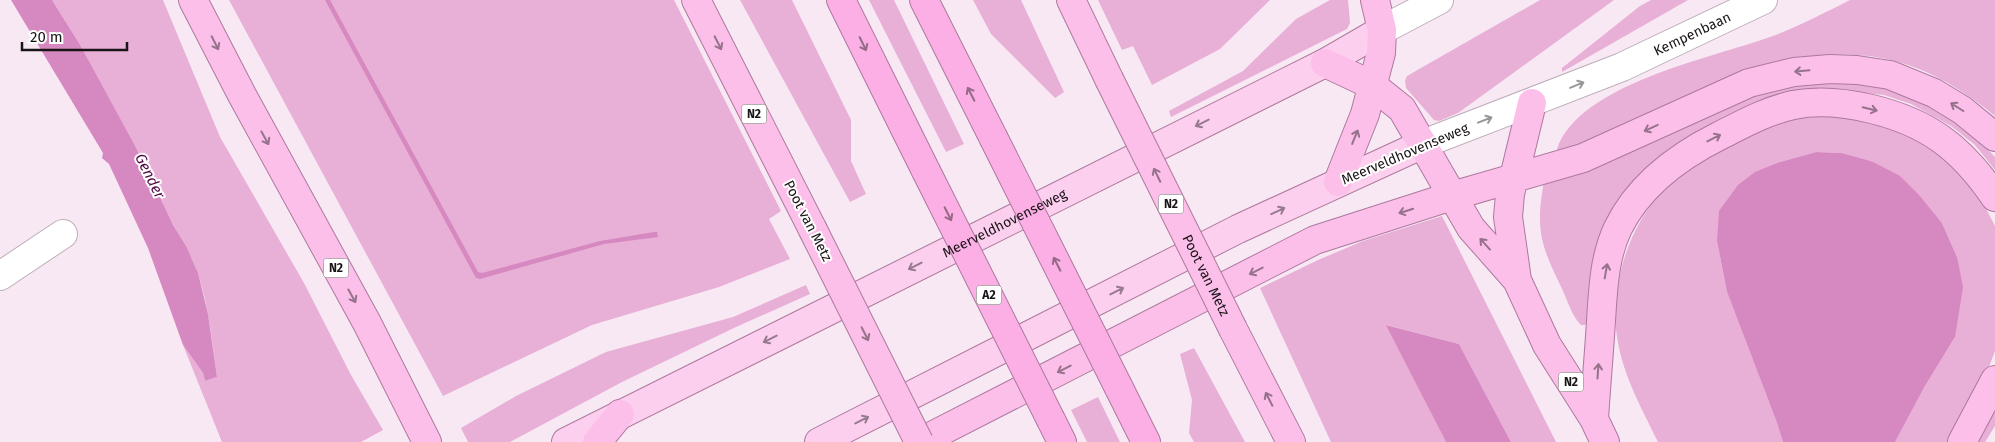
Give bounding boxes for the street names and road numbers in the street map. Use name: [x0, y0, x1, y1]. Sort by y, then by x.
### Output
street label: Kempenbaan: [1651, 8, 1733, 59]
road number: N2: [742, 105, 766, 124]
street label: Meerveldhovenseweg: [1339, 119, 1472, 188]
street label: Poot van Metz: [780, 178, 836, 264]
street label: Meerveldhovenseweg: [939, 185, 1070, 261]
road number: N2: [1158, 194, 1184, 213]
street label: Poot van Metz: [1179, 232, 1234, 319]
road number: N2: [324, 258, 348, 278]
road number: A2: [976, 286, 1002, 304]
road number: N2: [1558, 372, 1584, 392]

